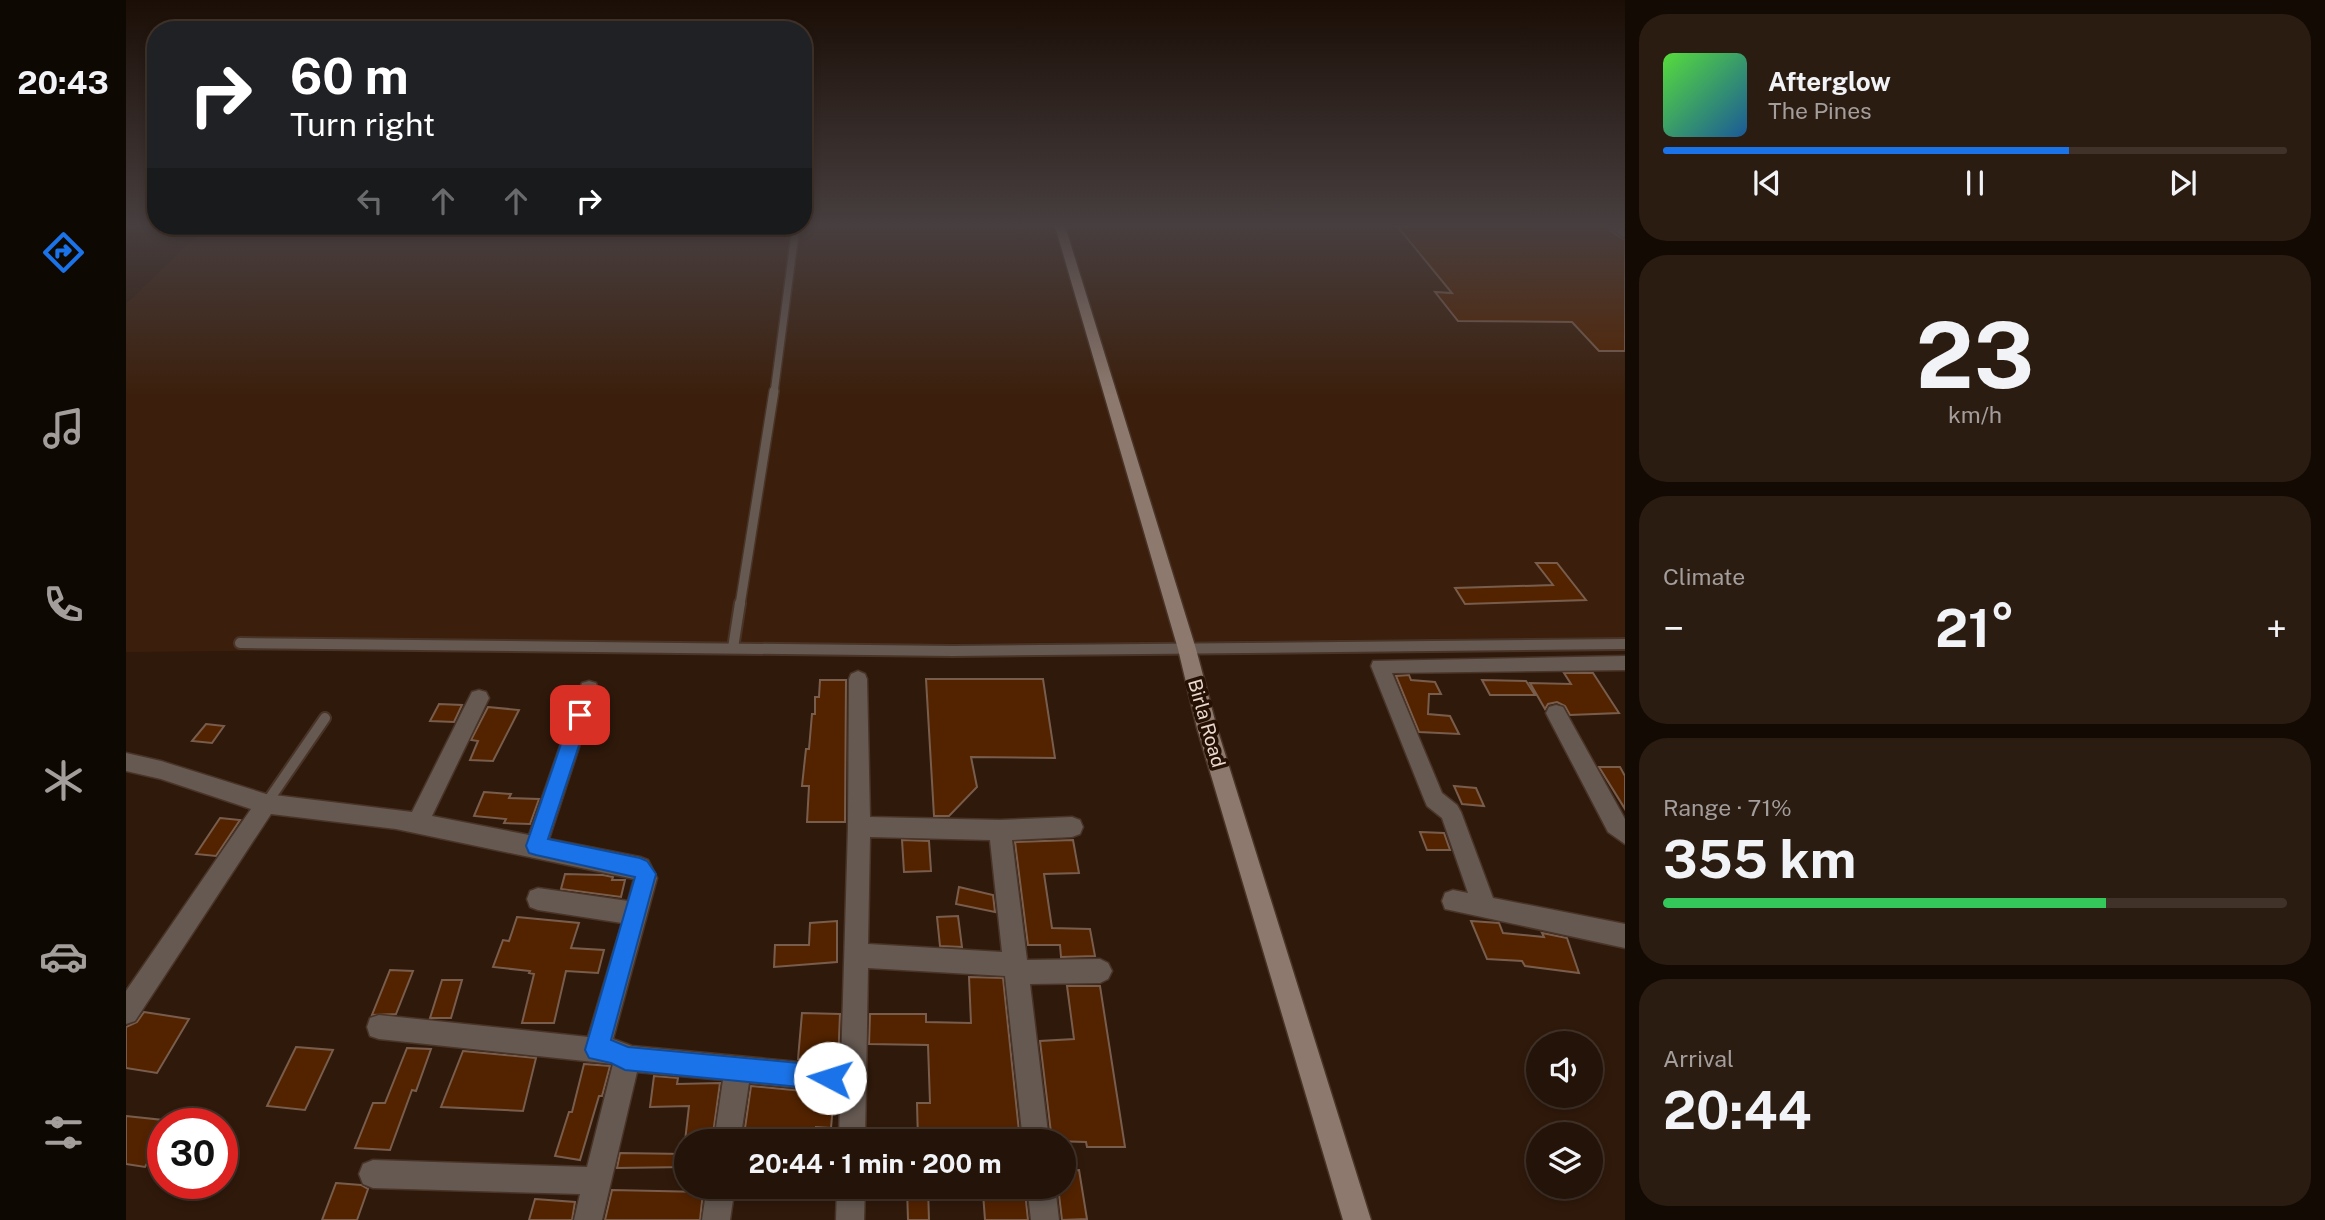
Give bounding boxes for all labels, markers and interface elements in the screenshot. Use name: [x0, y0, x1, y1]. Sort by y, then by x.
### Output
text: 60 m: [290, 47, 409, 105]
icon: right: [175, 49, 266, 140]
text: 20:43: [17, 64, 109, 101]
text: Afterglow: [1768, 66, 1891, 97]
text: The Pines: [1768, 97, 1872, 124]
text: Turn right: [290, 106, 435, 143]
icon: previous: [1748, 164, 1786, 202]
icon: pause: [1956, 164, 1994, 202]
icon: next: [2164, 164, 2202, 202]
icon: left: [351, 182, 389, 220]
icon: ahead: [424, 182, 462, 220]
icon: ahead: [497, 182, 535, 220]
icon: right: [570, 182, 608, 220]
icon: directions: [39, 228, 88, 277]
text: 23: [1916, 302, 2034, 408]
text: km/h: [1948, 401, 2002, 428]
icon: music: [39, 404, 88, 453]
text: Climate: [1663, 563, 1745, 590]
icon: phone: [39, 580, 88, 629]
text: 21°: [1935, 598, 2015, 659]
text: −: [1663, 606, 1684, 651]
text: +: [2266, 606, 2287, 651]
street label: Birla Road: [1184, 676, 1230, 770]
pin: [550, 685, 610, 745]
icon: arrive: [561, 696, 599, 734]
icon: climate: [39, 756, 88, 805]
text: Range · 71%: [1663, 794, 1792, 821]
text: 355 km: [1663, 829, 1856, 890]
icon: car: [39, 932, 88, 981]
map controls: [1526, 1031, 1603, 1199]
button: sound: [1526, 1031, 1603, 1108]
position arrow: [793, 1041, 867, 1115]
text: Arrival: [1663, 1045, 1734, 1072]
text: 20:44: [1663, 1080, 1812, 1141]
icon: filters: [39, 1108, 88, 1157]
speed limit sign: 30: [147, 1108, 238, 1199]
button: layers: [1526, 1122, 1603, 1199]
text: 20:44 · 1 min · 200 m: [749, 1148, 1001, 1179]

